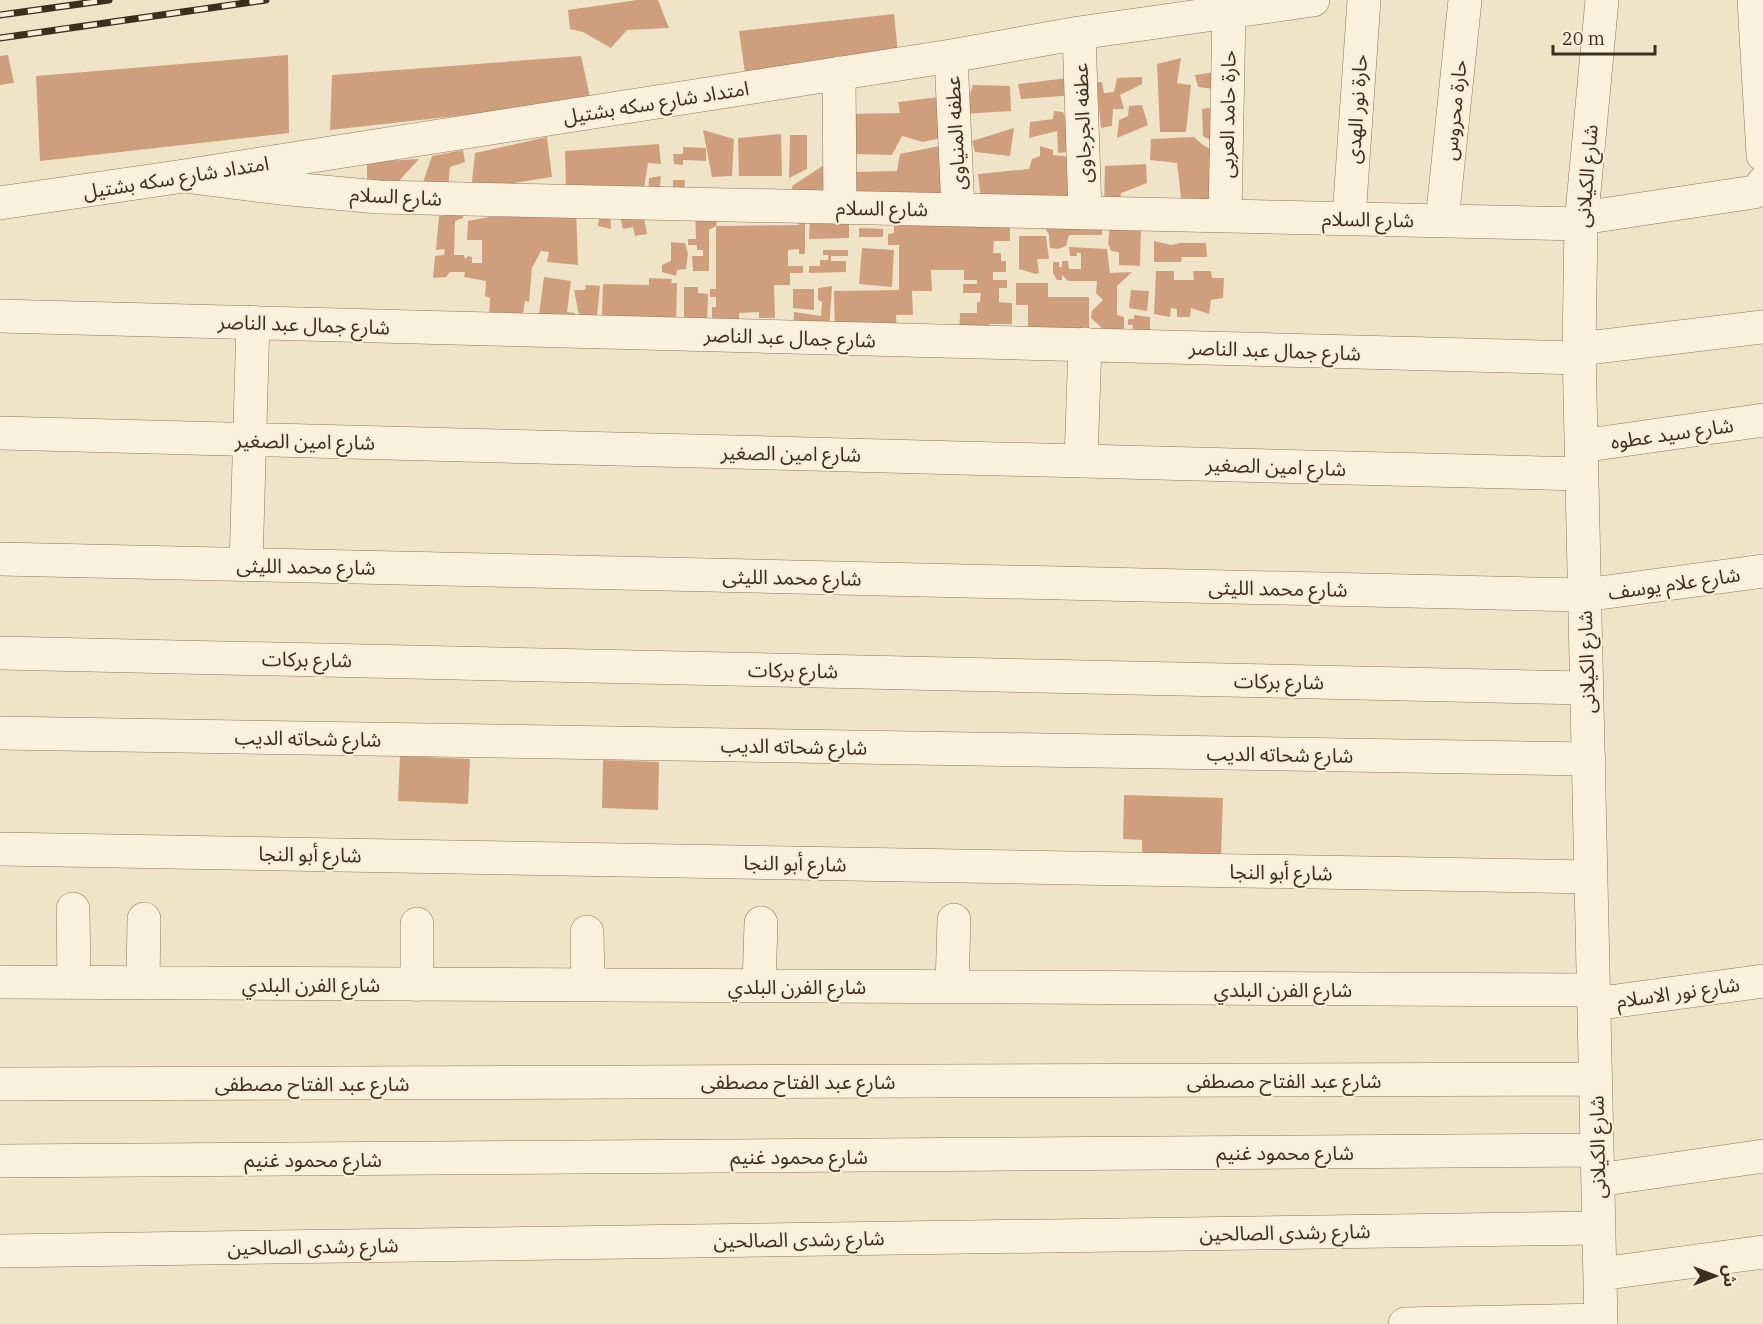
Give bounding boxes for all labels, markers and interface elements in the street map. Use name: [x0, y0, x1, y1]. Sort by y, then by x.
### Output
scale bar: [1553, 18, 1655, 56]
text: 20 m: [1562, 27, 1605, 50]
street label: حارة حامد العربى: [1212, 50, 1242, 178]
street label: حارة نور الهدى: [1339, 53, 1373, 165]
street label: حارة محروس: [1435, 58, 1473, 162]
street label: عطفه الجرجاوى: [1066, 63, 1098, 183]
street label: امتداد شارع سكه بشتيل: [561, 74, 751, 132]
street label: عطفه المنياوى: [939, 75, 971, 191]
street label: شارع الكيلانى: [1568, 123, 1606, 229]
street label: امتداد شارع سكه بشتيل: [81, 149, 271, 207]
street label: شارع السلام: [349, 180, 443, 214]
street label: شارع السلام: [836, 194, 928, 224]
street label: شارع السلام: [1322, 205, 1414, 235]
street label: شارع جمال عبد الناصر: [216, 307, 390, 342]
street label: شارع جمال عبد الناصر: [702, 320, 876, 355]
street label: شارع جمال عبد الناصر: [1187, 333, 1361, 368]
street label: شارع سيد عطوه: [1609, 411, 1735, 457]
street label: شارع امين الصغير: [234, 426, 375, 458]
street label: شارع امين الصغير: [720, 438, 861, 470]
street label: شارع امين الصغير: [1204, 450, 1347, 484]
street label: شارع محمد الليثى: [236, 551, 376, 583]
street label: شارع علام يوسف: [1606, 560, 1742, 608]
street label: شارع محمد الليثى: [722, 562, 862, 594]
street label: شارع محمد الليثى: [1208, 573, 1348, 605]
street label: شارع الكيلانى: [1571, 610, 1603, 714]
street label: شارع بركات: [262, 645, 352, 675]
street label: شارع بركات: [748, 656, 838, 686]
street label: شارع بركات: [1234, 667, 1324, 697]
street label: شارع شحاته الديب: [234, 723, 382, 755]
street label: شارع شحاته الديب: [720, 731, 868, 763]
street label: شارع شحاته الديب: [1206, 739, 1354, 771]
street label: شارع أبو النجا: [258, 840, 362, 870]
street label: شارع أبو النجا: [743, 849, 847, 879]
street label: شارع أبو النجا: [1229, 858, 1333, 888]
street label: شارع نور الاسلام: [1615, 970, 1742, 1016]
street label: شارع الفرن البلدي: [242, 971, 380, 1000]
street label: شارع الفرن البلدي: [728, 973, 866, 1002]
street label: شارع الفرن البلدي: [1214, 976, 1352, 1005]
street label: شارع عبد الفتاح مصطفى: [1187, 1067, 1381, 1096]
street label: شارع عبد الفتاح مصطفى: [701, 1068, 895, 1097]
street label: شارع عبد الفتاح مصطفى: [215, 1070, 409, 1099]
street label: شارع الكيلانى: [1583, 1095, 1613, 1199]
street label: شارع محمود غنيم: [1216, 1139, 1354, 1168]
street label: شارع محمود غنيم: [730, 1143, 868, 1172]
street label: شارع محمود غنيم: [244, 1146, 382, 1175]
street label: شارع رشدى الصالحين: [1199, 1217, 1371, 1249]
street label: شارع رشدى الصالحين: [713, 1224, 885, 1256]
street label: شارع رشدى الصالحين: [227, 1231, 399, 1263]
north arrow: [1685, 1246, 1745, 1306]
text: ش: [1720, 1265, 1740, 1287]

